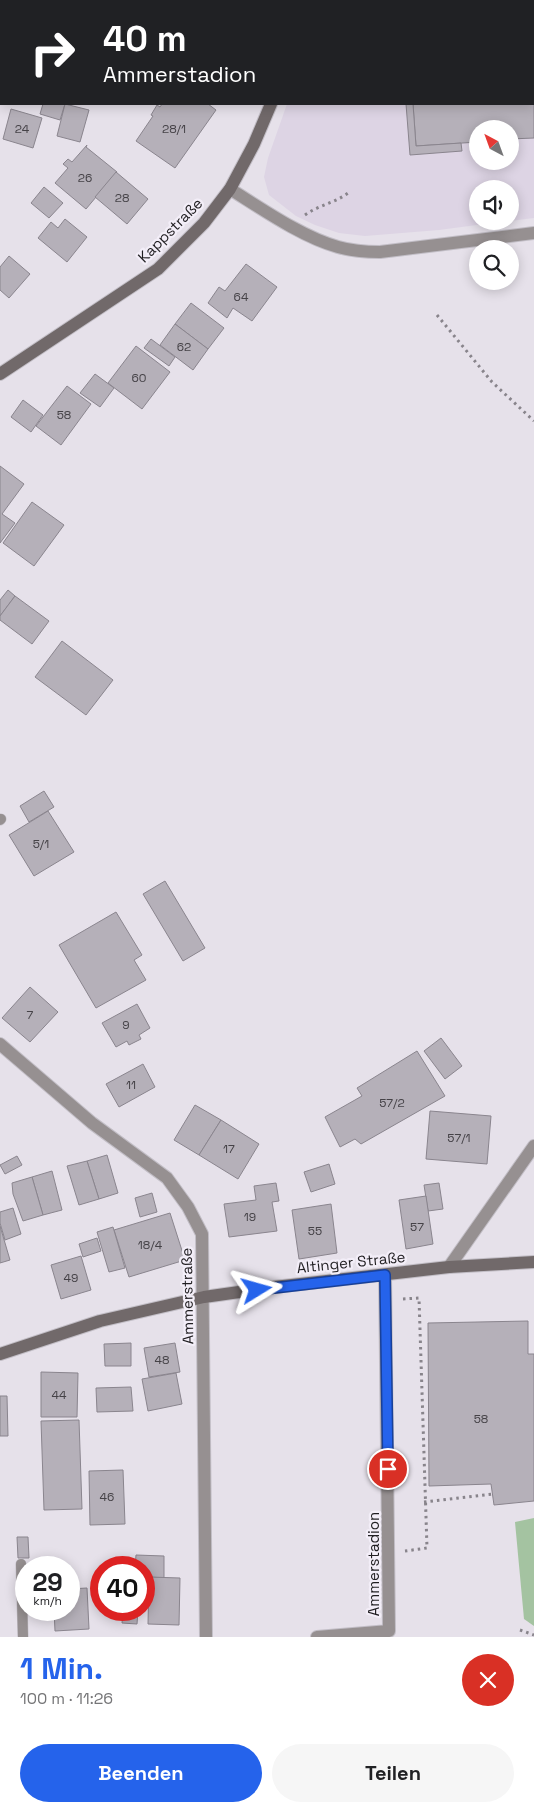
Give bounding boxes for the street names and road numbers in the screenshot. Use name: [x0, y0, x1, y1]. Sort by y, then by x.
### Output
street label: Kappstraße: [134, 193, 207, 266]
street label: Ammerstraße: [177, 1247, 197, 1344]
street label: Altinger Straße: [296, 1247, 406, 1277]
street label: Ammerstadion: [364, 1512, 383, 1616]

